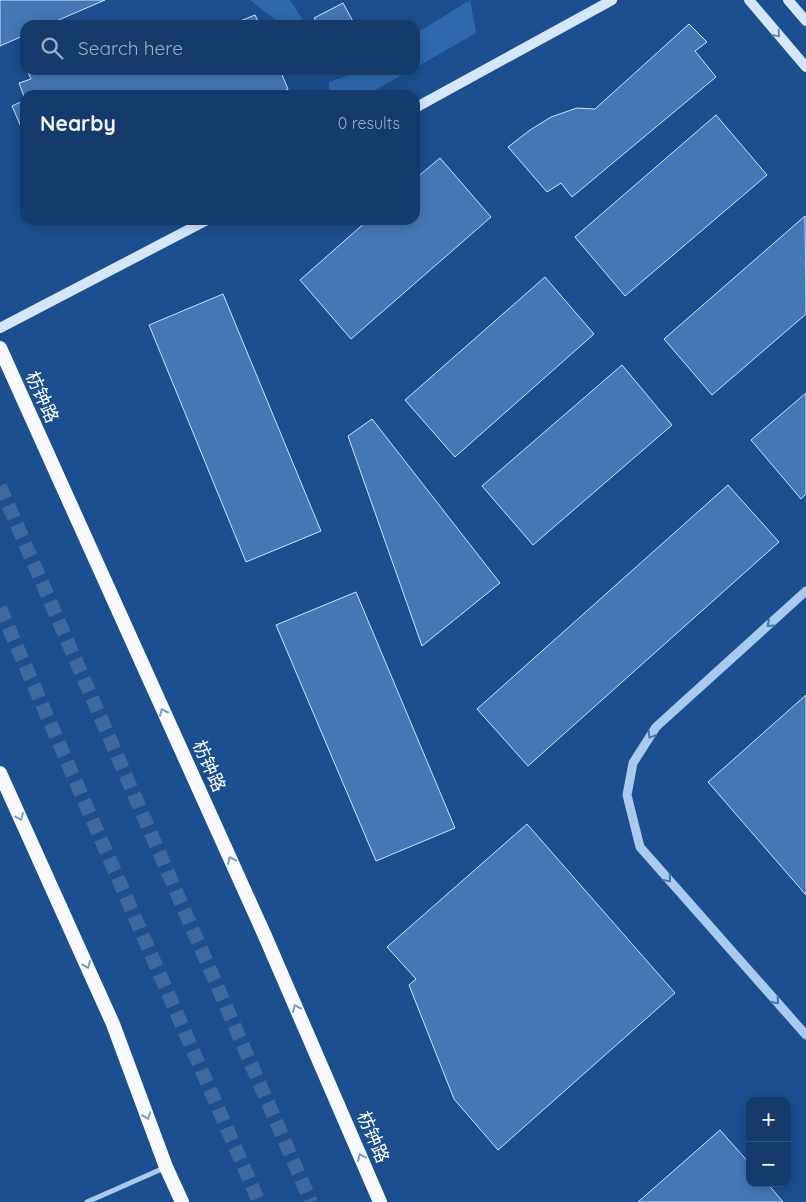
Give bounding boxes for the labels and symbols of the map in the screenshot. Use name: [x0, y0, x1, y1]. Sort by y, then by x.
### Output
one-way arrow: [772, 28, 781, 37]
street label: 枋钟路: [21, 367, 64, 426]
one-way arrow: [766, 618, 775, 627]
one-way arrow: [160, 708, 170, 717]
one-way arrow: [648, 729, 658, 738]
street label: 枋钟路: [188, 736, 231, 795]
one-way arrow: [14, 812, 24, 821]
one-way arrow: [227, 856, 237, 865]
one-way arrow: [663, 874, 672, 883]
one-way arrow: [80, 960, 91, 969]
one-way arrow: [770, 995, 779, 1004]
one-way arrow: [292, 1004, 303, 1013]
street label: 枋钟路: [352, 1107, 395, 1166]
one-way arrow: [141, 1111, 151, 1120]
one-way arrow: [356, 1153, 367, 1162]

